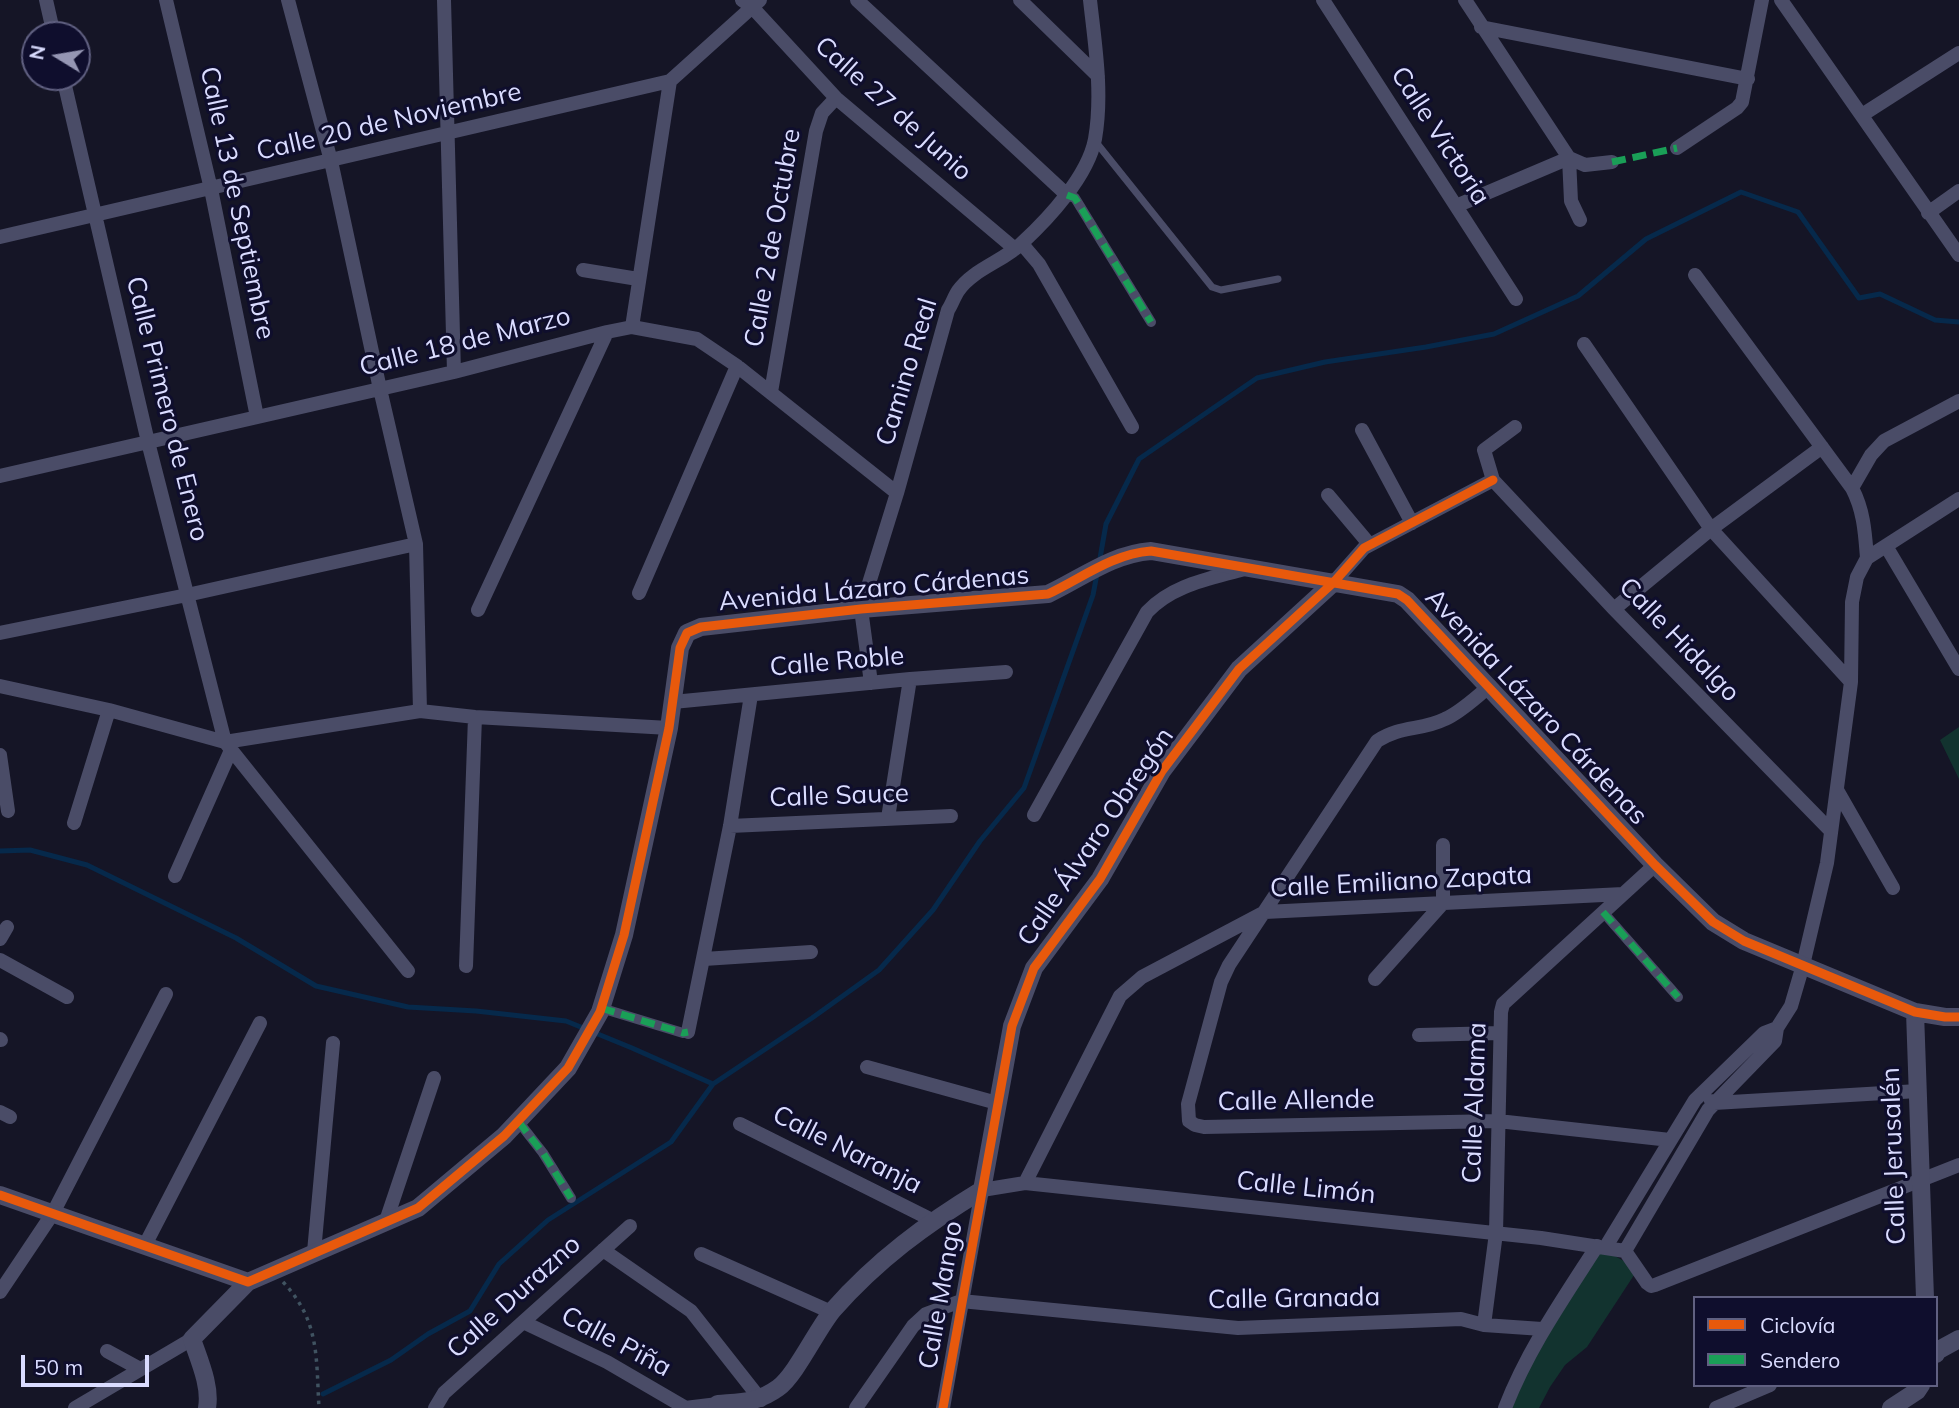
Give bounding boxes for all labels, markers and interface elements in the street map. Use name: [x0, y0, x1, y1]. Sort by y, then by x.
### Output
north arrow: [21, 21, 91, 91]
street label: Calle 27 de Junio: [808, 30, 978, 188]
text: N: [24, 43, 50, 62]
street label: Calle Victoria: [1384, 61, 1496, 211]
street label: Calle 13 de Septiembre: [193, 64, 281, 342]
street label: Calle 20 de Noviembre: [254, 76, 524, 168]
street label: Calle 2 de Octubre: [738, 126, 808, 350]
street label: Calle Primero de Enero: [119, 273, 215, 545]
street label: Camino Real: [870, 295, 944, 449]
street label: Calle 18 de Marzo: [356, 301, 574, 383]
street label: Avenida Lázaro Cárdenas: [718, 560, 1030, 618]
street label: Calle Hidalgo: [1612, 572, 1746, 708]
street label: Avenida Lázaro Cárdenas: [1418, 583, 1654, 831]
street label: Calle Roble: [769, 641, 905, 683]
street label: Calle Álvaro Obregón: [1011, 722, 1181, 952]
street label: Calle Sauce: [769, 778, 909, 814]
street label: Calle Emiliano Zapata: [1269, 860, 1533, 904]
street label: Calle Aldama: [1457, 1022, 1493, 1184]
street label: Calle Jerusalén: [1875, 1067, 1913, 1245]
street label: Calle Allende: [1217, 1084, 1375, 1118]
street label: Calle Naranja: [767, 1099, 927, 1201]
street label: Calle Limón: [1235, 1165, 1377, 1211]
street label: Calle Mango: [913, 1218, 969, 1372]
street label: Calle Durazno: [441, 1229, 587, 1365]
street label: Calle Granada: [1208, 1282, 1380, 1316]
legend: [1693, 1296, 1938, 1387]
street label: Calle Piña: [556, 1300, 676, 1384]
text: Ciclovía: [1760, 1312, 1835, 1338]
scale bar: [24, 1342, 152, 1386]
text: Sendero: [1760, 1347, 1840, 1373]
text: 50 m: [34, 1354, 83, 1380]

